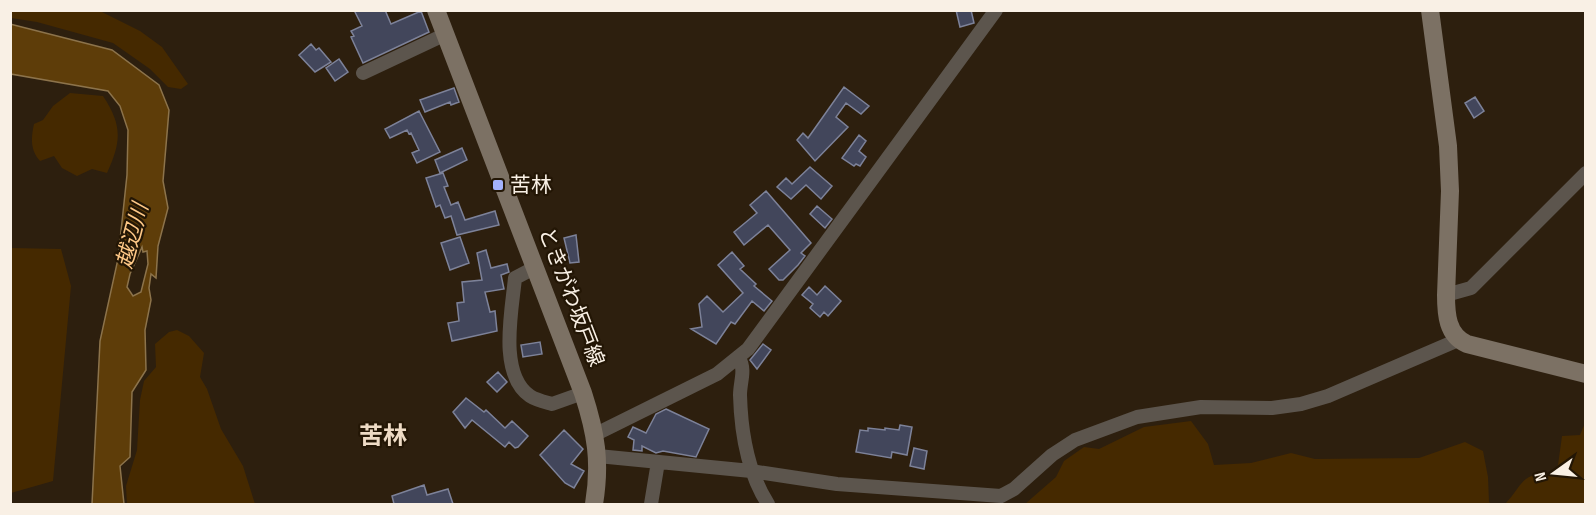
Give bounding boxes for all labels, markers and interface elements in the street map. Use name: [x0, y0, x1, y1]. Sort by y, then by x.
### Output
place label: 苦林: [510, 173, 552, 198]
marker: 苦林: [491, 178, 505, 192]
water label: 越辺川: [111, 199, 155, 271]
street label: ときがわ坂戸線: [533, 224, 609, 370]
district label: 苦林: [359, 422, 407, 451]
north arrow: [1524, 443, 1584, 503]
text: N: [1531, 470, 1551, 483]

